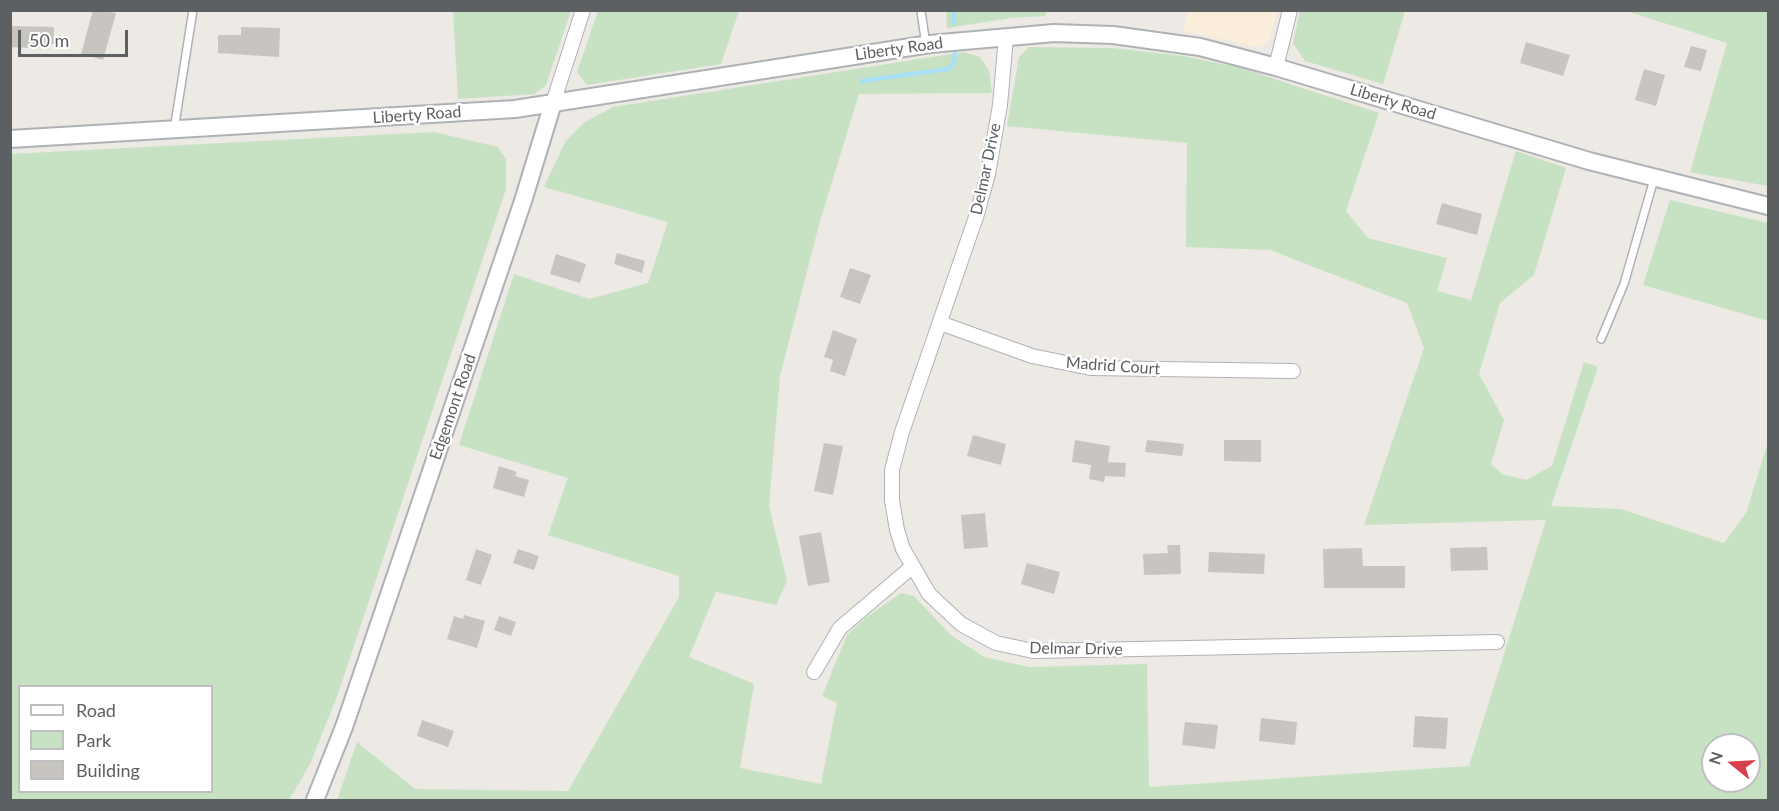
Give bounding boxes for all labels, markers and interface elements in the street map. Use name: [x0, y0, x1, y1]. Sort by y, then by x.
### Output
scale bar: [21, 18, 130, 56]
text: 50 m: [29, 29, 69, 51]
street label: Liberty Road: [854, 33, 944, 65]
street label: Liberty Road: [1348, 80, 1438, 124]
street label: Liberty Road: [372, 102, 462, 128]
street label: Delmar Drive: [967, 121, 1005, 217]
street label: Edgemont Road: [426, 351, 480, 463]
street label: Madrid Court: [1065, 353, 1161, 379]
street label: Delmar Drive: [1029, 639, 1123, 659]
legend: [18, 685, 213, 793]
text: Road: [76, 699, 116, 721]
text: Park: [76, 729, 111, 751]
north arrow: [1701, 733, 1761, 793]
text: N: [1704, 749, 1726, 767]
text: Building: [76, 759, 140, 781]

